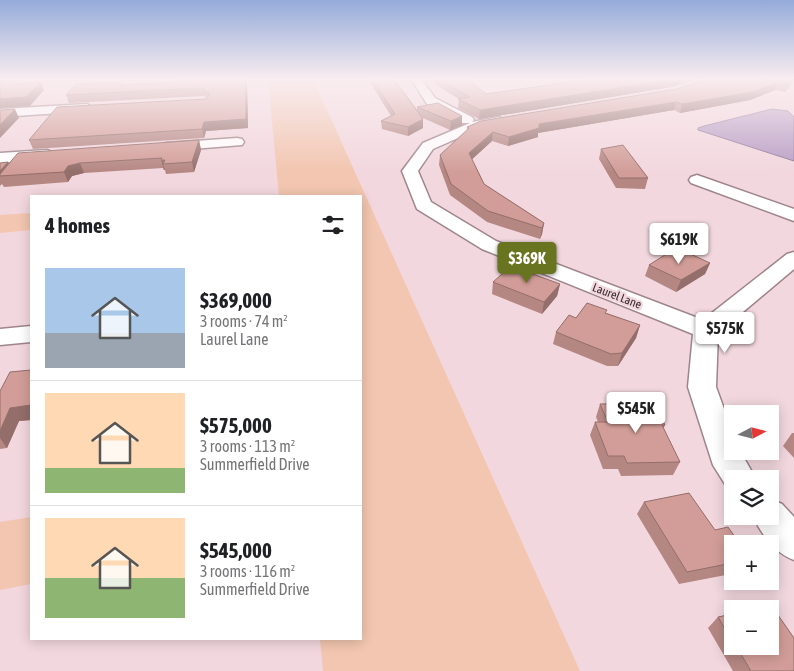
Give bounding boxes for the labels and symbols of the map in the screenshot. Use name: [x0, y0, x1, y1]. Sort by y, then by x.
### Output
pin: $619K: [644, 222, 714, 265]
pin: $369K: [492, 242, 562, 284]
street label: Laurel Lane: [591, 280, 643, 312]
pin: $575K: [690, 312, 760, 354]
pin: $545K: [601, 392, 671, 434]
north arrow: [724, 405, 779, 460]

